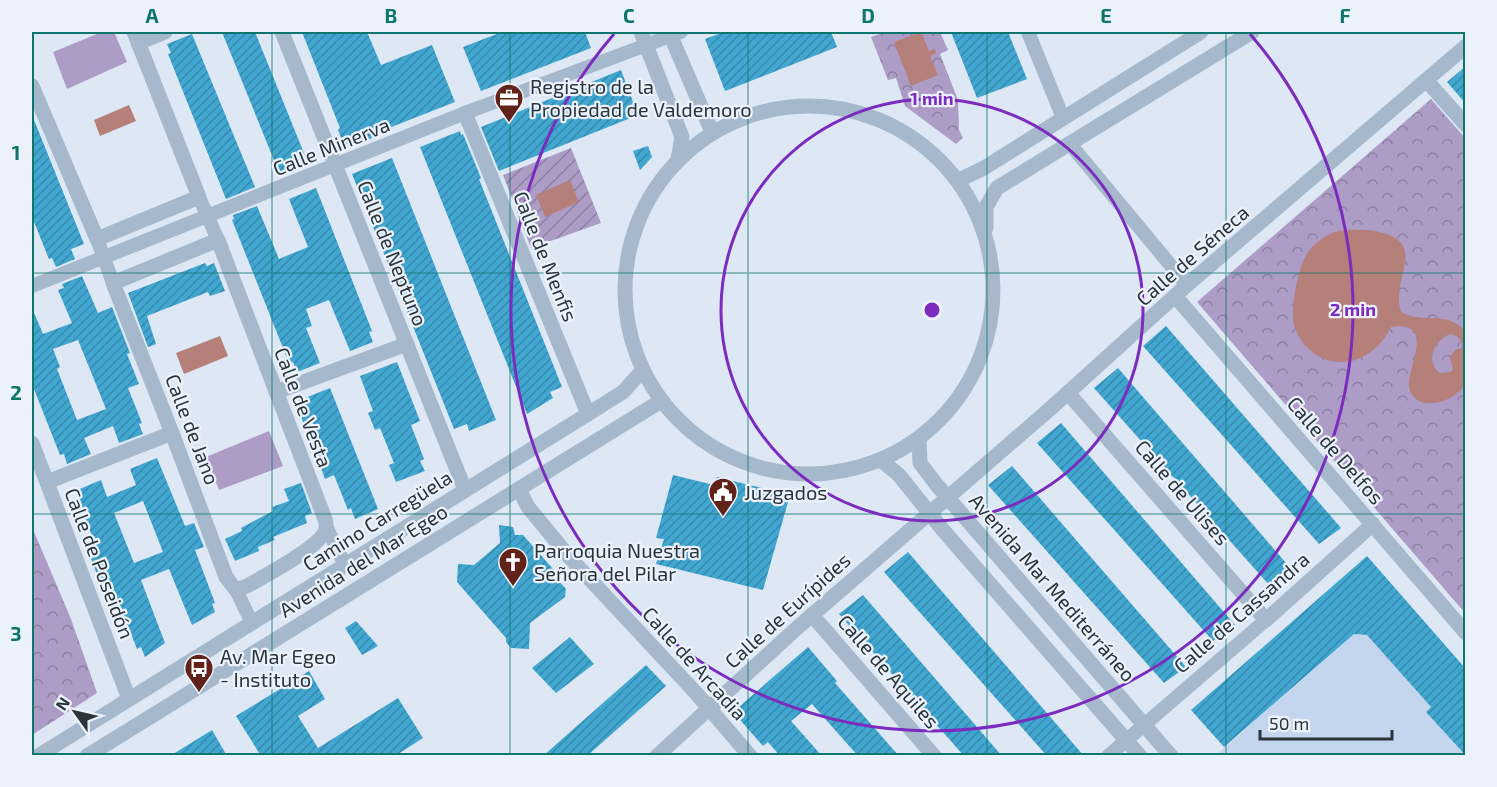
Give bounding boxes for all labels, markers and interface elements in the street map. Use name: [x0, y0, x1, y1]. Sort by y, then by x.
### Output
text: A: [145, 3, 159, 27]
text: B: [385, 3, 397, 27]
text: C: [623, 3, 635, 27]
text: D: [861, 3, 875, 27]
text: E: [1100, 3, 1112, 27]
text: F: [1339, 3, 1351, 27]
place label: Registro de la Propiedad de Valdemoro: [530, 74, 752, 121]
office icon: Registro de la Propiedad de Valdemoro: [493, 82, 525, 124]
text: 1 min: [910, 87, 954, 109]
street label: Calle Minerva: [269, 112, 393, 180]
text: 1: [12, 140, 20, 164]
street label: Calle de Neptuno: [353, 177, 433, 329]
street label: Calle de Menfis: [509, 187, 583, 325]
street label: Calle de Séneca: [1131, 200, 1253, 310]
text: 2 min: [1330, 298, 1376, 320]
centre of rings: [922, 300, 942, 320]
street label: Calle de Vesta: [270, 344, 338, 470]
street label: Calle de Jano: [161, 370, 225, 488]
text: 2: [10, 380, 22, 404]
street label: Calle de Delfos: [1283, 391, 1389, 509]
street label: Calle de Ulises: [1131, 435, 1235, 549]
street label: Camino Carregüela: [298, 464, 456, 576]
public building icon: Juzgados: [707, 476, 739, 518]
place label: Juzgados: [744, 480, 827, 504]
street label: Calle de Poseidón: [60, 484, 140, 642]
street label: Avenida Mar Mediterráneo: [965, 488, 1141, 686]
street label: Avenida del Mar Egeo: [274, 498, 452, 622]
place label: Parroquia Nuestra Señora del Pilar: [534, 538, 700, 585]
church icon: Parroquia Nuestra Señora del Pilar: [497, 546, 529, 588]
street label: Calle de Eurípides: [719, 547, 855, 673]
street label: Calle de Cassandra: [1168, 547, 1314, 677]
street label: Calle de Arcadia: [638, 601, 752, 725]
street label: Calle de Aquiles: [833, 609, 945, 733]
text: 3: [10, 621, 22, 645]
place label: Av. Mar Egeo - Instituto: [220, 644, 336, 691]
bus stop icon: Av. Mar Egeo - Instituto: [183, 652, 215, 694]
north arrow: [45, 682, 105, 742]
text: N: [51, 693, 73, 713]
scale bar: [1260, 703, 1392, 741]
text: 50 m: [1269, 712, 1309, 734]

